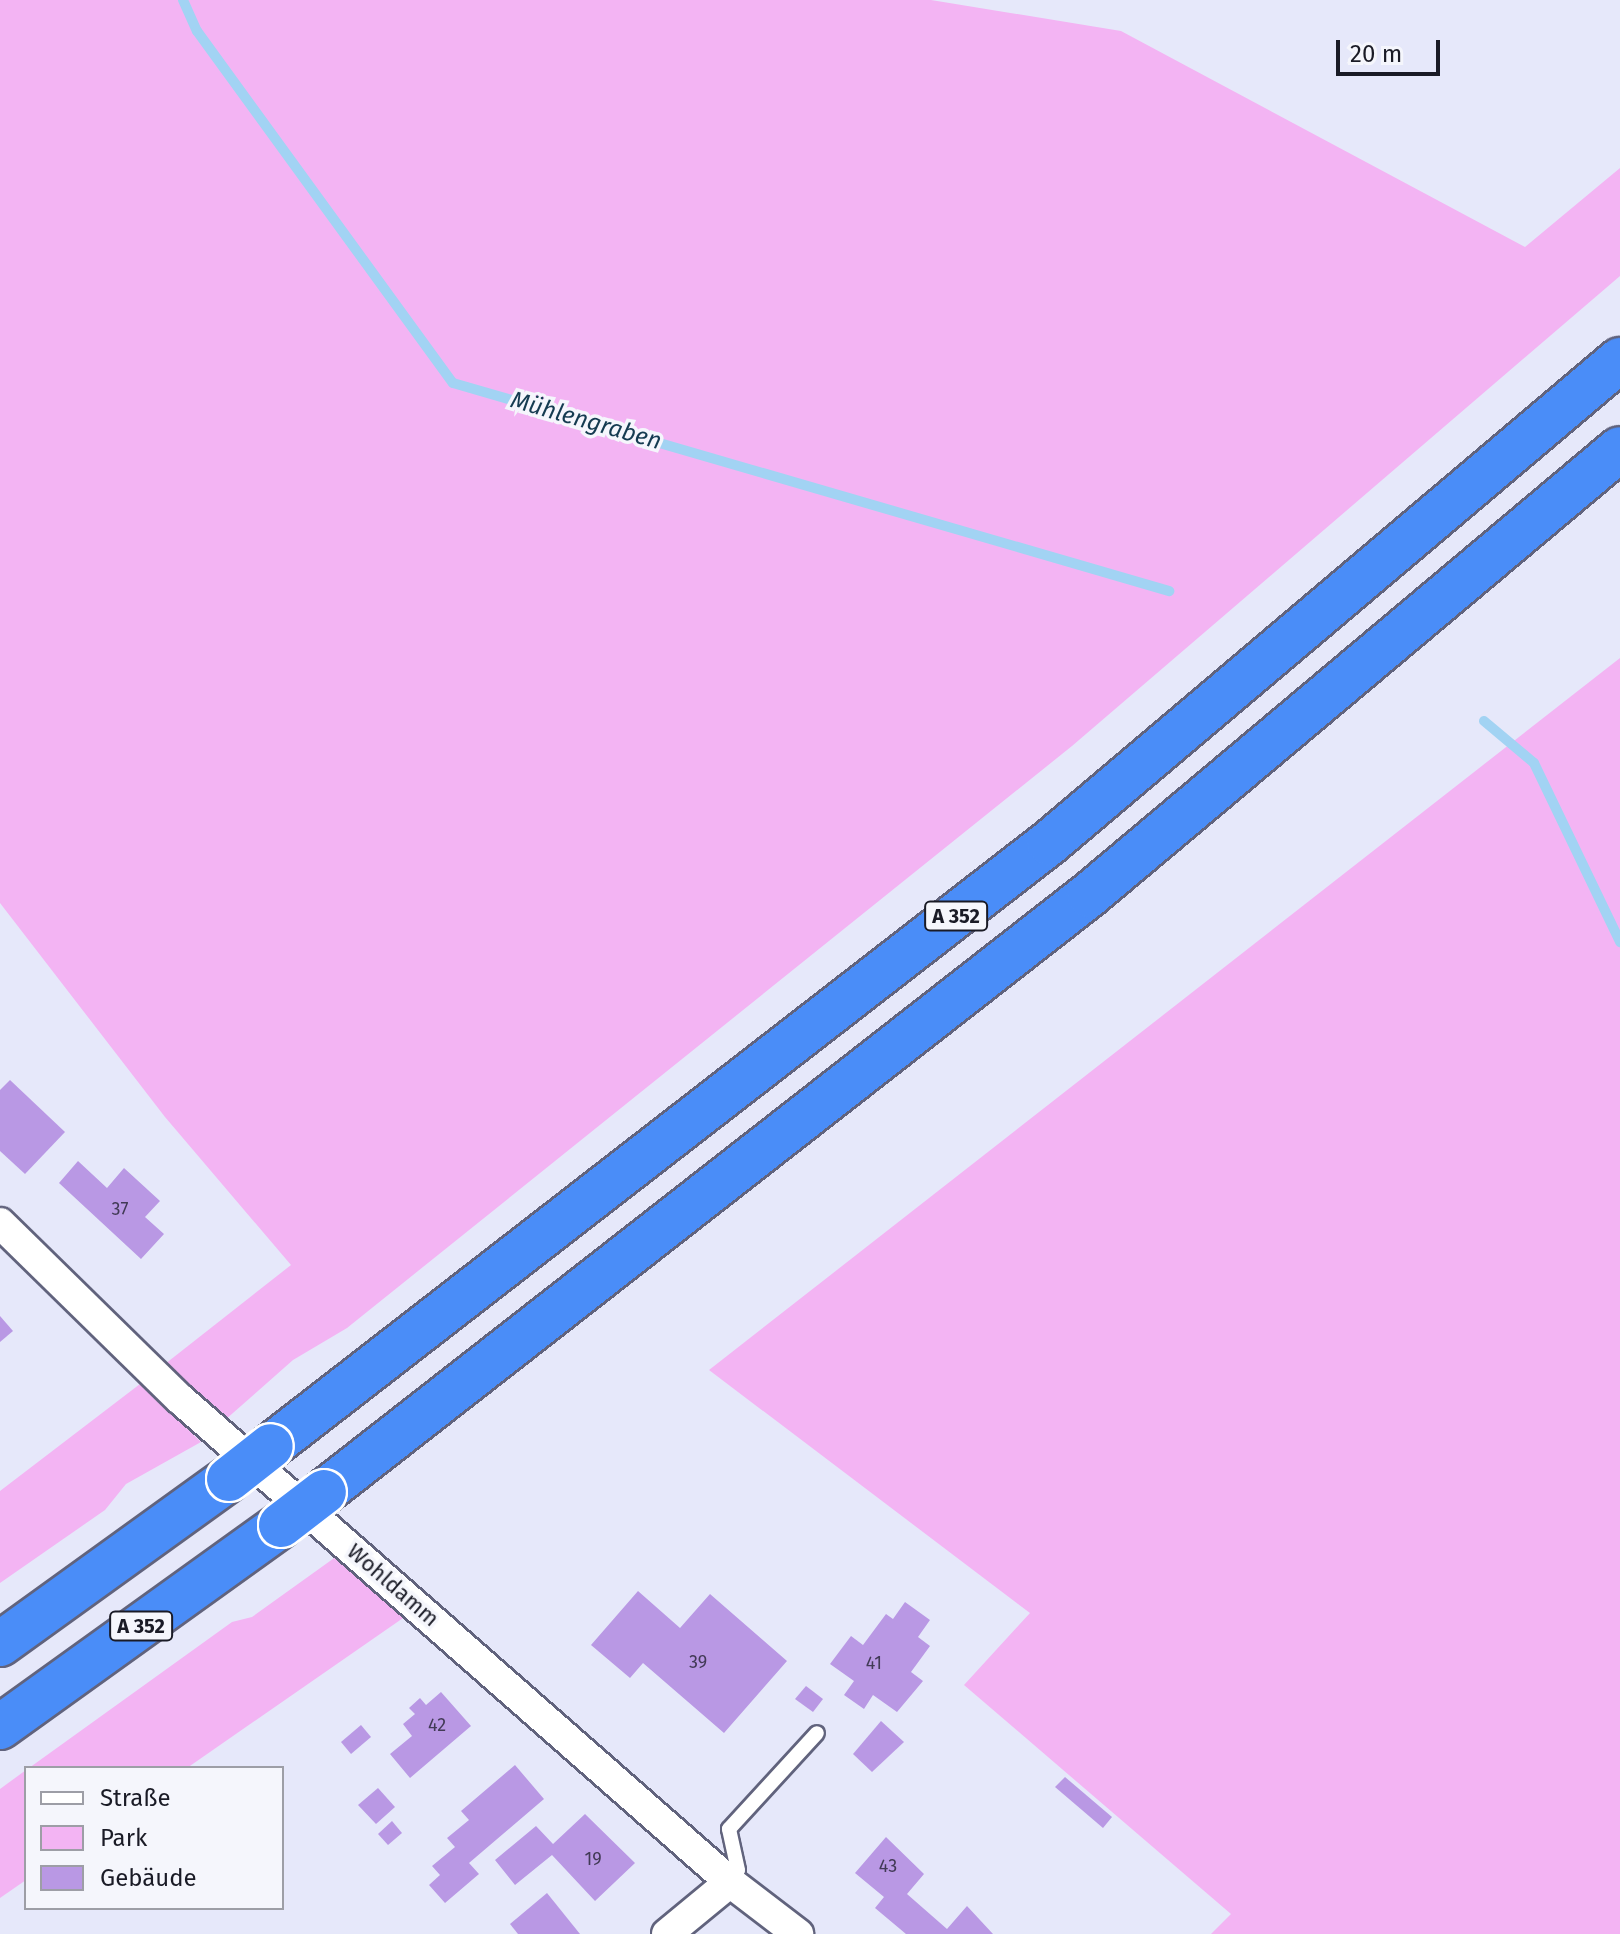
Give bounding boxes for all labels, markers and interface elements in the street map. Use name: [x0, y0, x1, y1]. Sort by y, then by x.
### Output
scale bar: [1340, 24, 1444, 74]
text: 20 m: [1350, 40, 1402, 68]
water label: Mühlengraben: [507, 386, 665, 456]
road number: A 352: [924, 900, 988, 932]
house number: 37: [112, 1198, 128, 1220]
street label: Wohldamm: [342, 1538, 444, 1632]
road number: A 352: [109, 1610, 173, 1642]
house number: 39: [689, 1651, 707, 1673]
house number: 41: [866, 1652, 882, 1674]
house number: 42: [428, 1714, 446, 1736]
legend: [24, 1766, 284, 1910]
text: Straße: [100, 1784, 171, 1812]
text: Park: [100, 1824, 147, 1852]
house number: 19: [584, 1848, 602, 1870]
house number: 43: [879, 1855, 897, 1877]
text: Gebäude: [100, 1864, 197, 1892]

